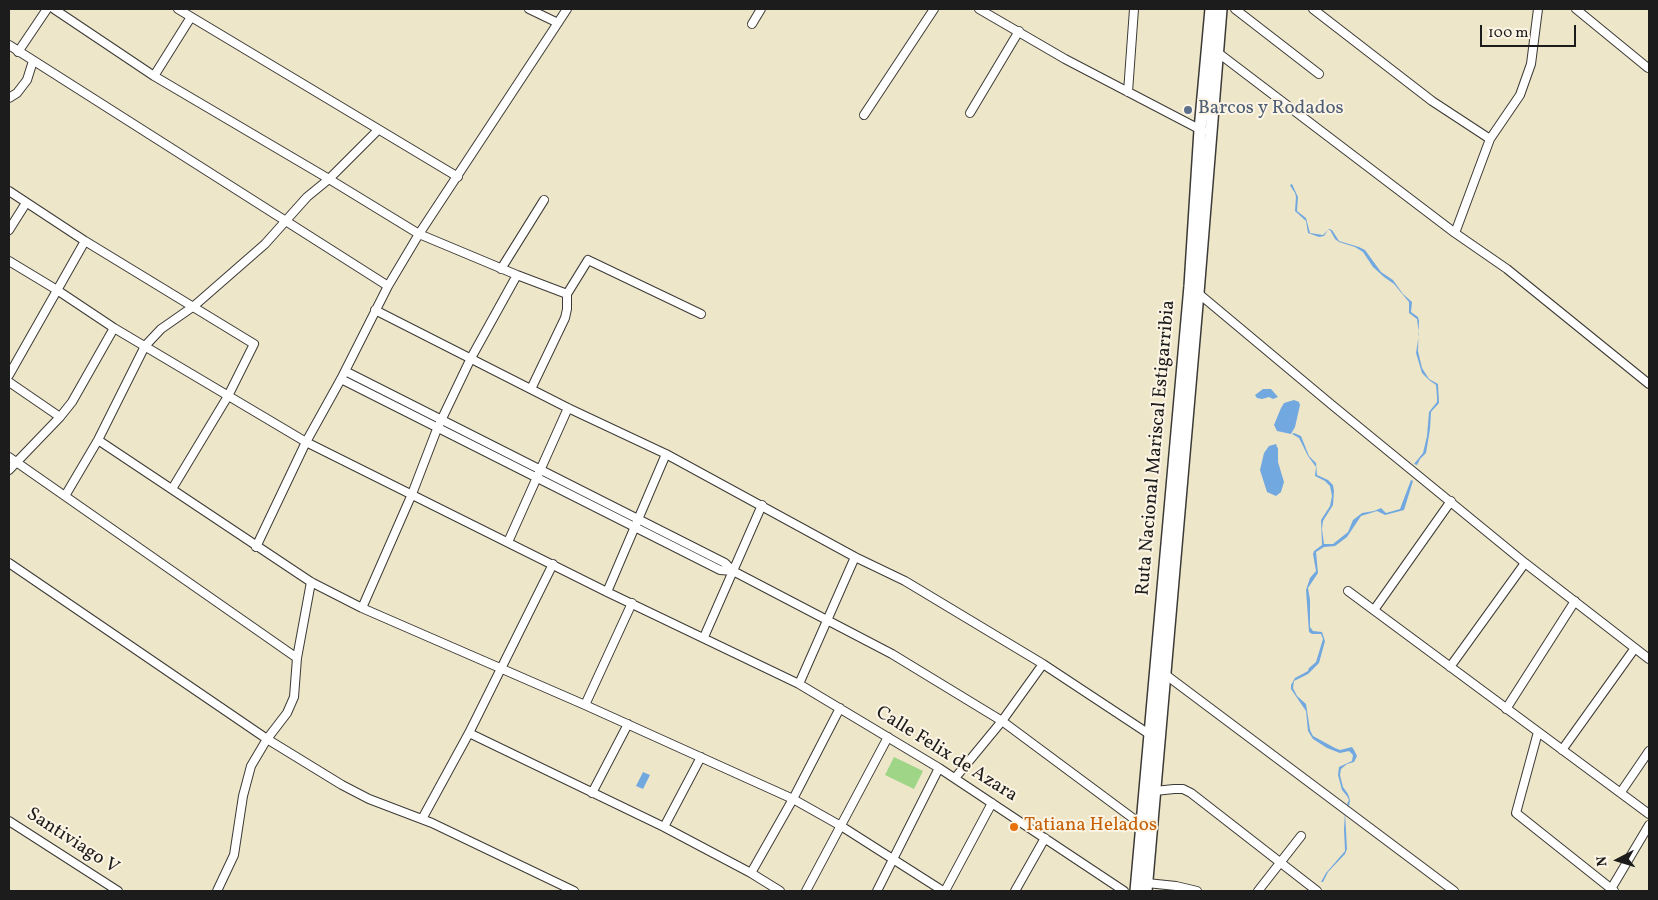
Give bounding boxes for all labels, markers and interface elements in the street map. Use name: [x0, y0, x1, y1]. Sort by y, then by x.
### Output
scale bar: [1483, 15, 1579, 47]
text: 100 m: [1488, 23, 1528, 44]
place label: Barcos y Rodados: [1198, 99, 1344, 121]
marker: Barcos y Rodados: [1182, 104, 1194, 116]
street label: Ruta Nacional Mariscal Estigarribia: [1133, 299, 1181, 597]
street label: Calle Felix de Azara: [871, 702, 1021, 808]
street label: Santiviago V: [22, 804, 122, 880]
place label: Tatiana Helados: [1024, 816, 1157, 838]
marker: Tatiana Helados: [1008, 821, 1020, 833]
north arrow: [1593, 835, 1643, 885]
text: N: [1593, 855, 1612, 867]

